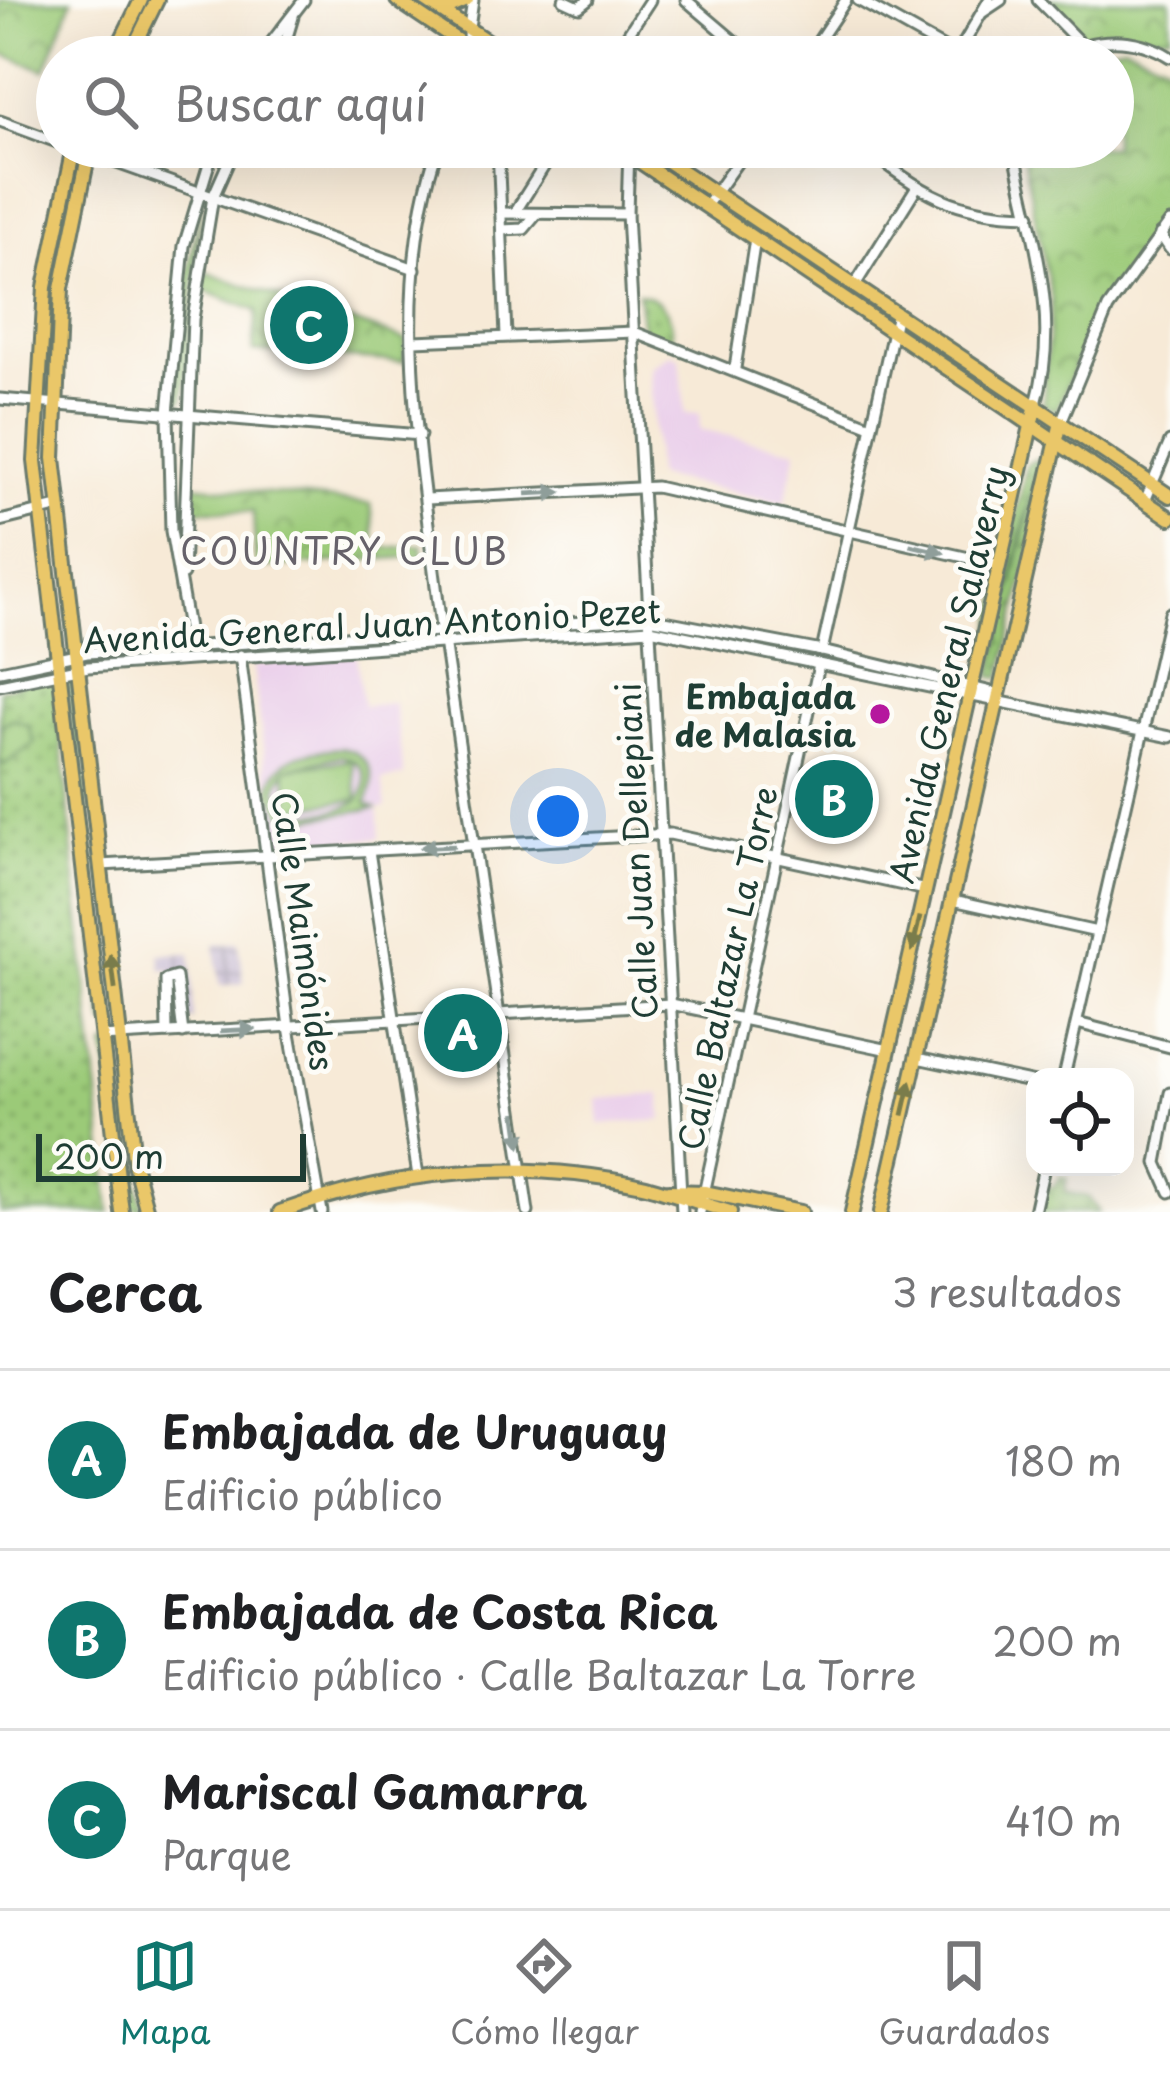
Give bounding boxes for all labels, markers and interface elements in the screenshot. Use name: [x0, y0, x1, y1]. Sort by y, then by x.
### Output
search box: [36, 36, 1134, 168]
text: Buscar aquí: [174, 68, 427, 136]
icon: search: [78, 69, 144, 135]
pin: C: [270, 280, 348, 370]
street label: Avenida General Salaverry: [875, 460, 1019, 888]
one-way arrow: [526, 483, 564, 502]
district label: COUNTRY CLUB: [180, 523, 510, 577]
one-way arrow: [908, 540, 946, 559]
street label: Avenida General Juan Antonio Pezet: [82, 584, 662, 664]
place label: Embajada de Malasia: [675, 670, 856, 758]
street label: Calle Juan Dellepiani: [601, 681, 669, 1021]
marker: Embajada de Malasia: [867, 701, 893, 727]
pin: B: [795, 754, 873, 844]
street label: Calle Baltazar La Torre: [663, 781, 789, 1155]
your location: [528, 786, 588, 846]
street label: Calle Maimónides: [261, 788, 349, 1074]
one-way arrow: [417, 838, 455, 857]
one-way arrow: [905, 916, 924, 954]
one-way arrow: [104, 953, 123, 990]
pin: A: [424, 988, 502, 1078]
one-way arrow: [220, 1020, 258, 1039]
map controls: [1026, 1068, 1134, 1176]
button: locate: [1026, 1068, 1134, 1176]
one-way arrow: [899, 1079, 918, 1116]
one-way arrow: [509, 1112, 528, 1150]
scale bar: [36, 1128, 306, 1181]
text: 200 m: [54, 1130, 164, 1180]
text: Cerca: [48, 1252, 202, 1329]
text: 3 resultados: [892, 1261, 1122, 1320]
text: Embajada de Uruguay: [162, 1396, 667, 1464]
text: A: [72, 1430, 102, 1489]
text: 180 m: [1005, 1430, 1122, 1489]
text: Edificio público: [162, 1464, 443, 1523]
text: Embajada de Costa Rica: [162, 1576, 718, 1644]
text: B: [74, 1610, 100, 1669]
text: 200 m: [992, 1610, 1122, 1669]
text: Edificio público · Calle Baltazar La Torre: [162, 1644, 916, 1703]
text: Mariscal Gamarra: [162, 1756, 587, 1824]
text: C: [72, 1790, 102, 1849]
text: 410 m: [1005, 1790, 1122, 1849]
text: Parque: [162, 1824, 292, 1883]
tab: Mapa: [120, 1933, 211, 2055]
tab: Cómo llegar: [450, 1933, 639, 2055]
tab: Guardados: [878, 1933, 1050, 2055]

